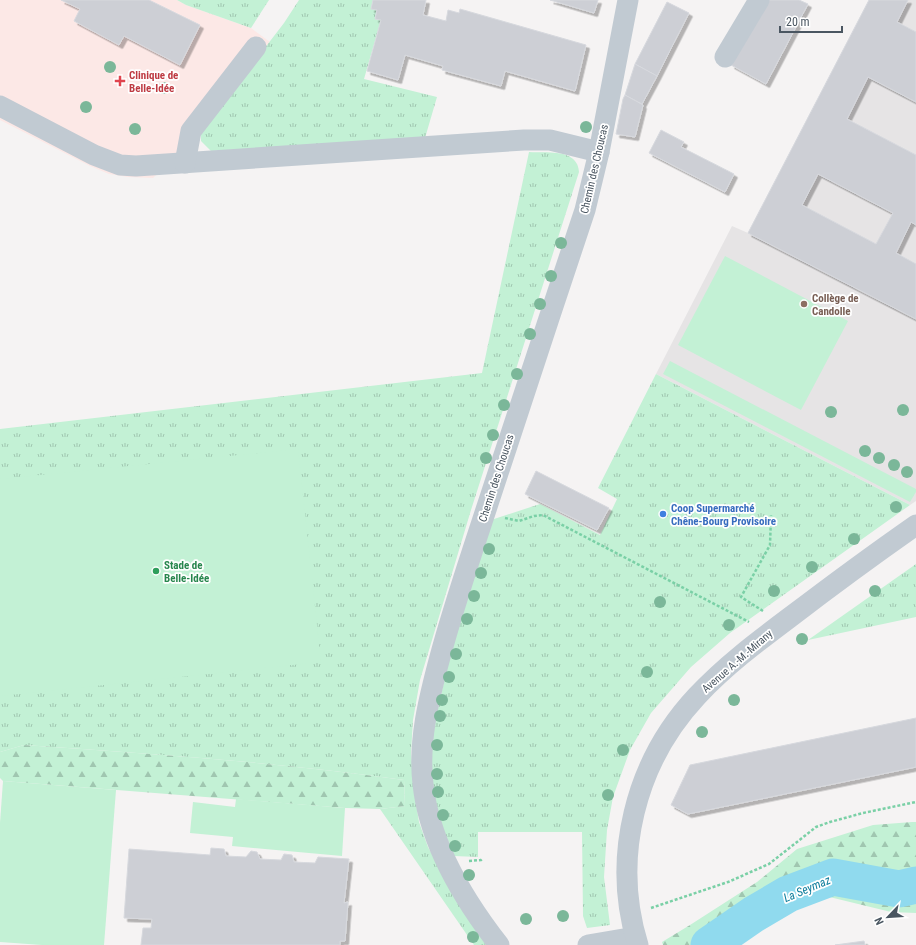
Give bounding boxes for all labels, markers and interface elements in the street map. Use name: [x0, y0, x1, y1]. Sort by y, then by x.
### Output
scale bar: [780, 8, 842, 34]
text: 20 m: [786, 15, 810, 29]
place label: Clinique de Belle-Idée: [129, 69, 178, 95]
marker: Clinique de Belle-Idée: [114, 75, 126, 87]
street label: Chemin des Choucas: [578, 123, 611, 215]
place label: Collège de Candolle: [812, 292, 859, 318]
marker: Collège de Candolle: [799, 299, 809, 309]
street label: Chemin des Choucas: [476, 433, 517, 524]
place label: Coop Supermarché Chêne-Bourg Provisoire: [671, 502, 776, 528]
marker: Coop Supermarché Chêne-Bourg Provisoire: [658, 509, 668, 519]
place label: Stade de Belle-Idée: [164, 559, 209, 585]
marker: Stade de Belle-Idée: [151, 566, 161, 576]
street label: Avenue A.-M.-Mirany: [699, 627, 776, 696]
water label: La Seymaz: [781, 873, 833, 905]
north arrow: [868, 897, 908, 937]
text: N: [872, 915, 887, 927]

